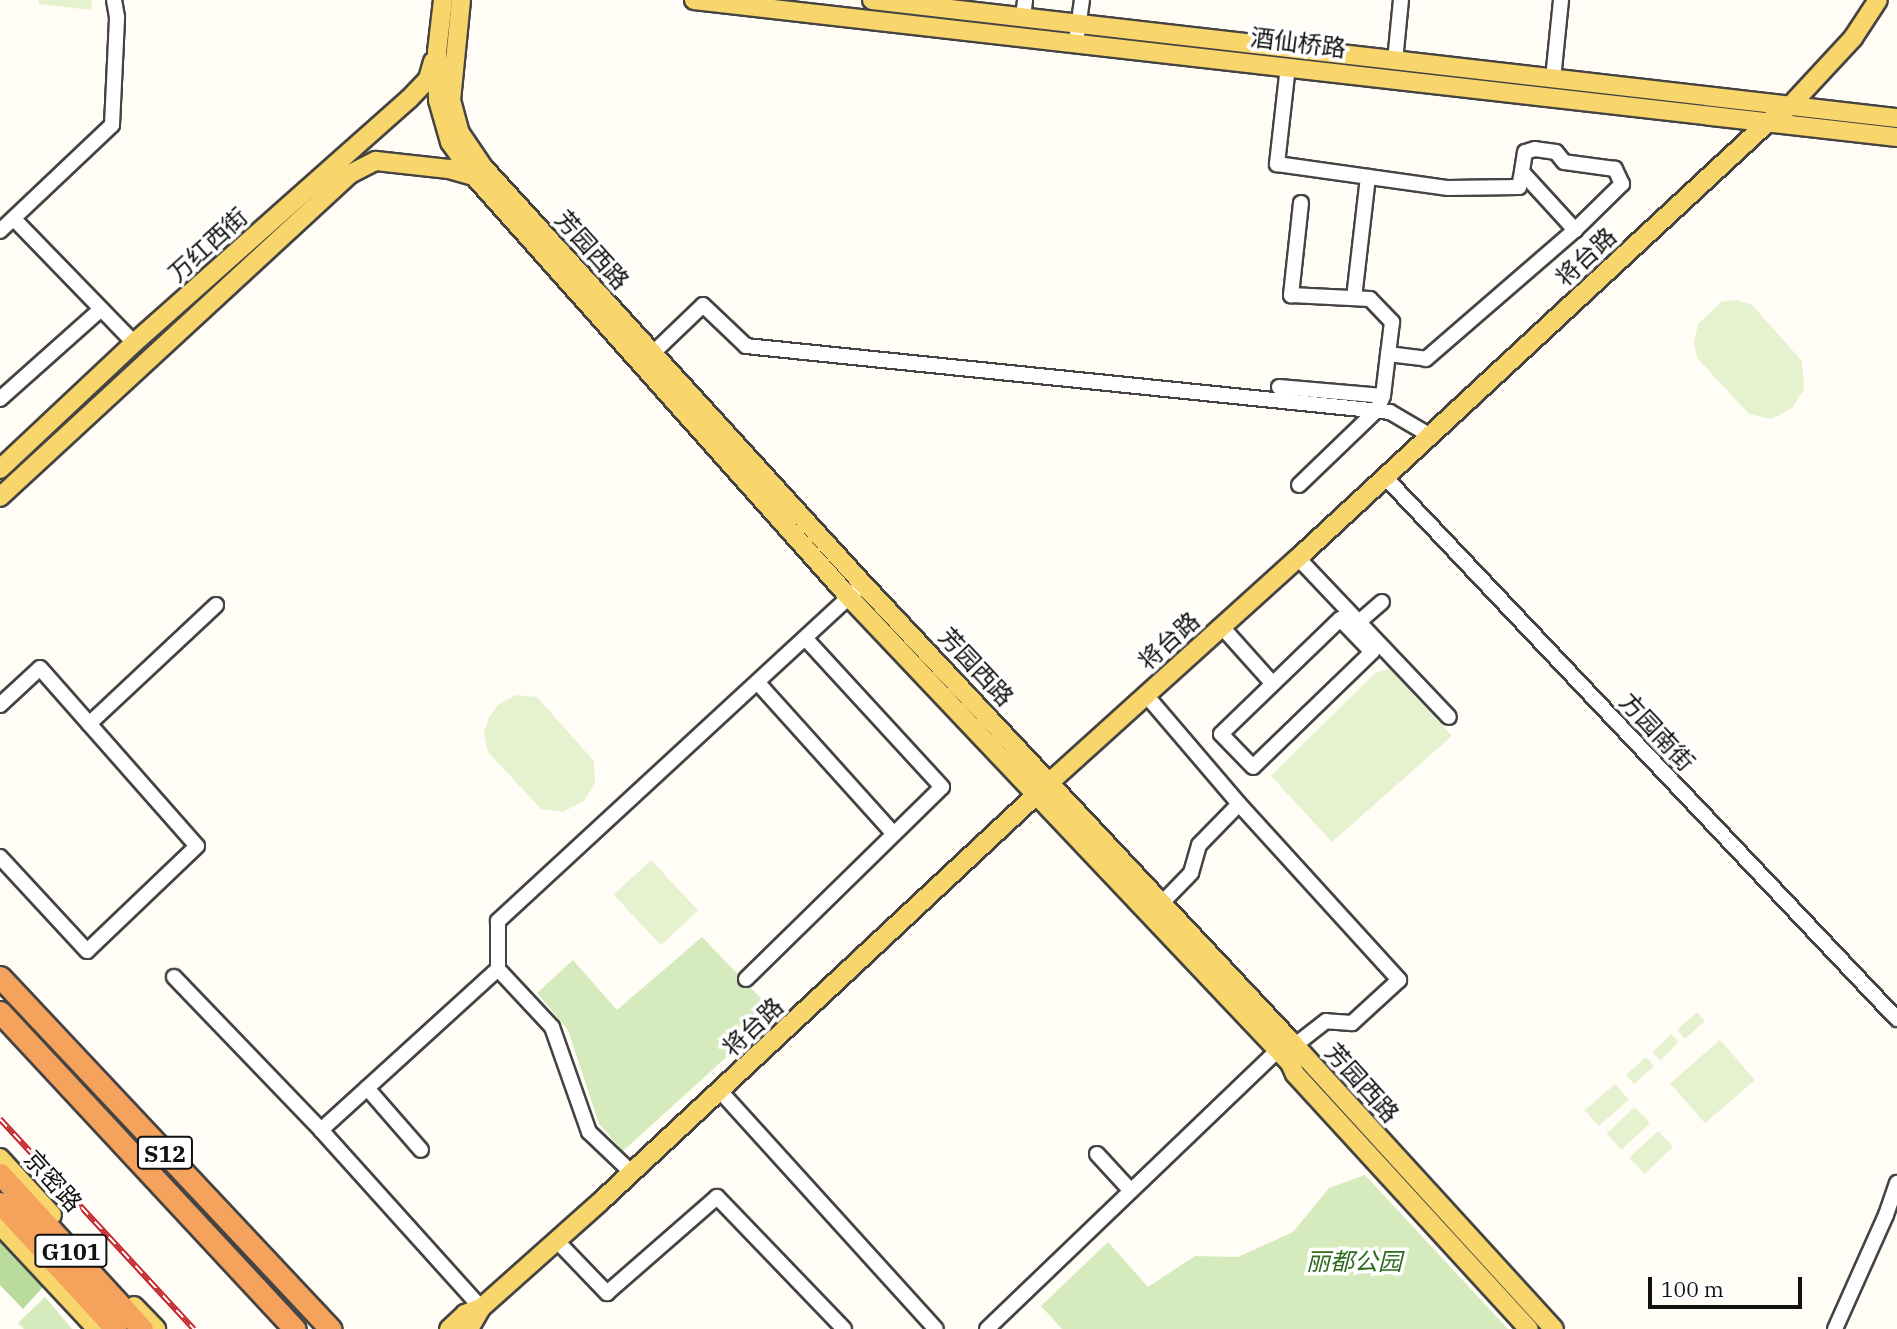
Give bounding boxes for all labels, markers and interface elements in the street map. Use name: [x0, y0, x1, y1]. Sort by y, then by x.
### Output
street label: 酒仙桥路: [1249, 23, 1347, 63]
street label: 万红西街: [163, 202, 253, 288]
street label: 芳园西路: [549, 205, 635, 295]
street label: 将台路: [1550, 222, 1622, 292]
street label: 将台路: [1133, 606, 1205, 676]
street label: 芳园西路: [933, 622, 1019, 712]
street label: 方园南街: [1614, 687, 1700, 777]
street label: 将台路: [717, 992, 789, 1062]
street label: 芳园西路: [1319, 1038, 1405, 1128]
road number: S12: [135, 1134, 195, 1172]
street label: 京密路: [18, 1145, 88, 1217]
road number: G101: [34, 1232, 108, 1270]
park label: 丽都公园: [1306, 1248, 1402, 1276]
scale bar: [1652, 1262, 1806, 1306]
text: 100 m: [1661, 1275, 1724, 1303]

